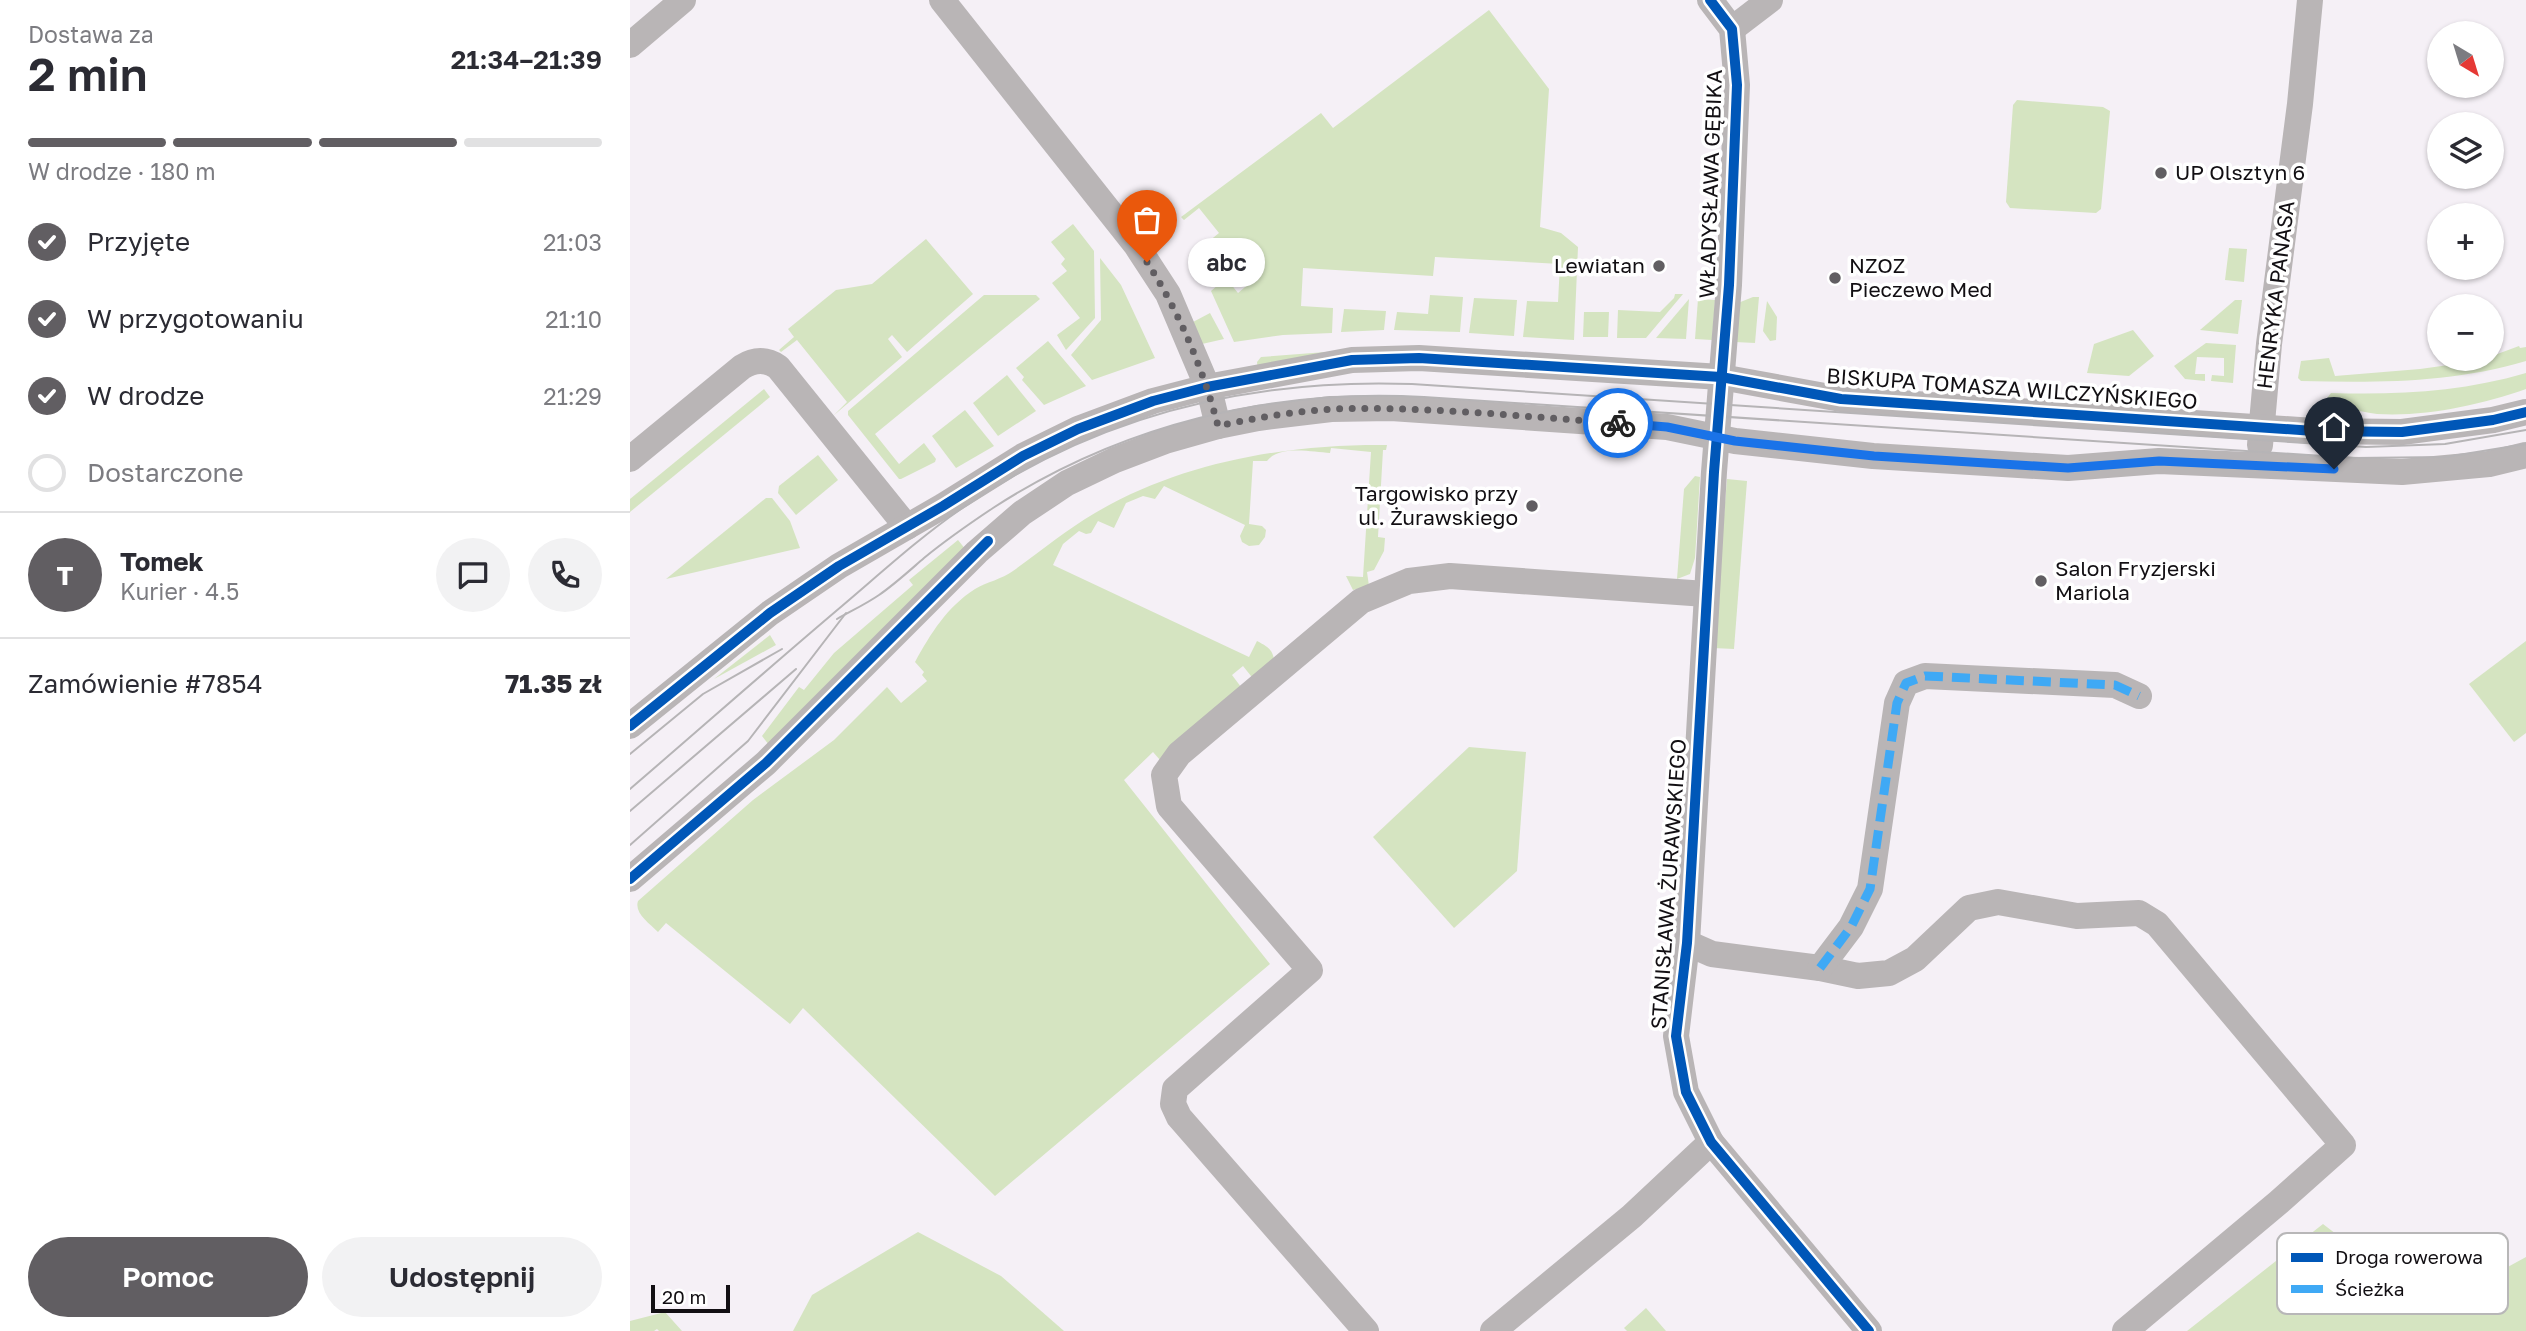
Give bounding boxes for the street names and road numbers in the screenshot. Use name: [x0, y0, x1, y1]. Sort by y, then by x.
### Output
street label: WŁADYSŁAWA GĘBIKA: [1693, 69, 1727, 299]
street label: HENRYKA PANASA: [2251, 199, 2299, 390]
street label: BISKUPA TOMASZA WILCZYŃSKIEGO: [1826, 362, 2199, 414]
street label: STANISŁAWA ŻURAWSKIEGO: [1645, 738, 1691, 1030]

